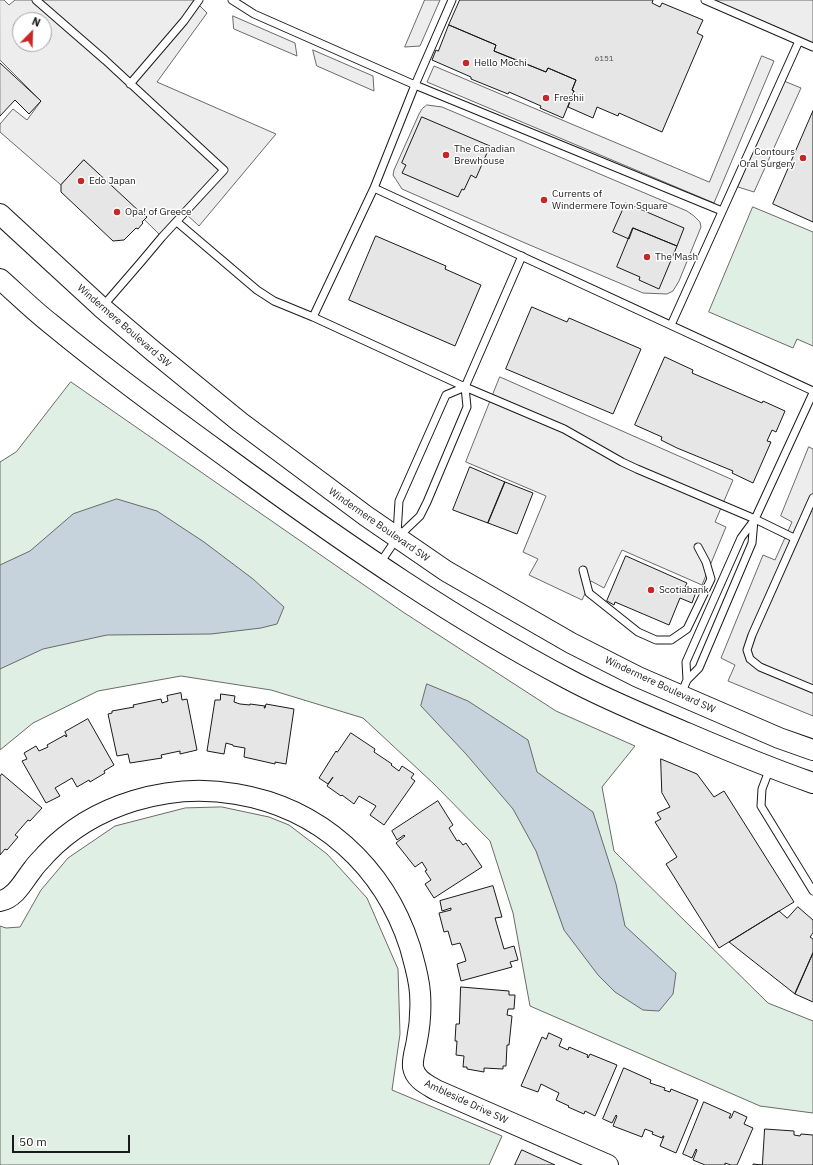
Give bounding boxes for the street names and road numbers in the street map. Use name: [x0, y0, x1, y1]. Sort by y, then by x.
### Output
street label: Windermere Boulevard SW: [75, 282, 173, 370]
street label: Windermere Boulevard SW: [326, 486, 432, 564]
street label: Windermere Boulevard SW: [603, 654, 717, 716]
street label: Ambleside Drive SW: [422, 1077, 510, 1127]

